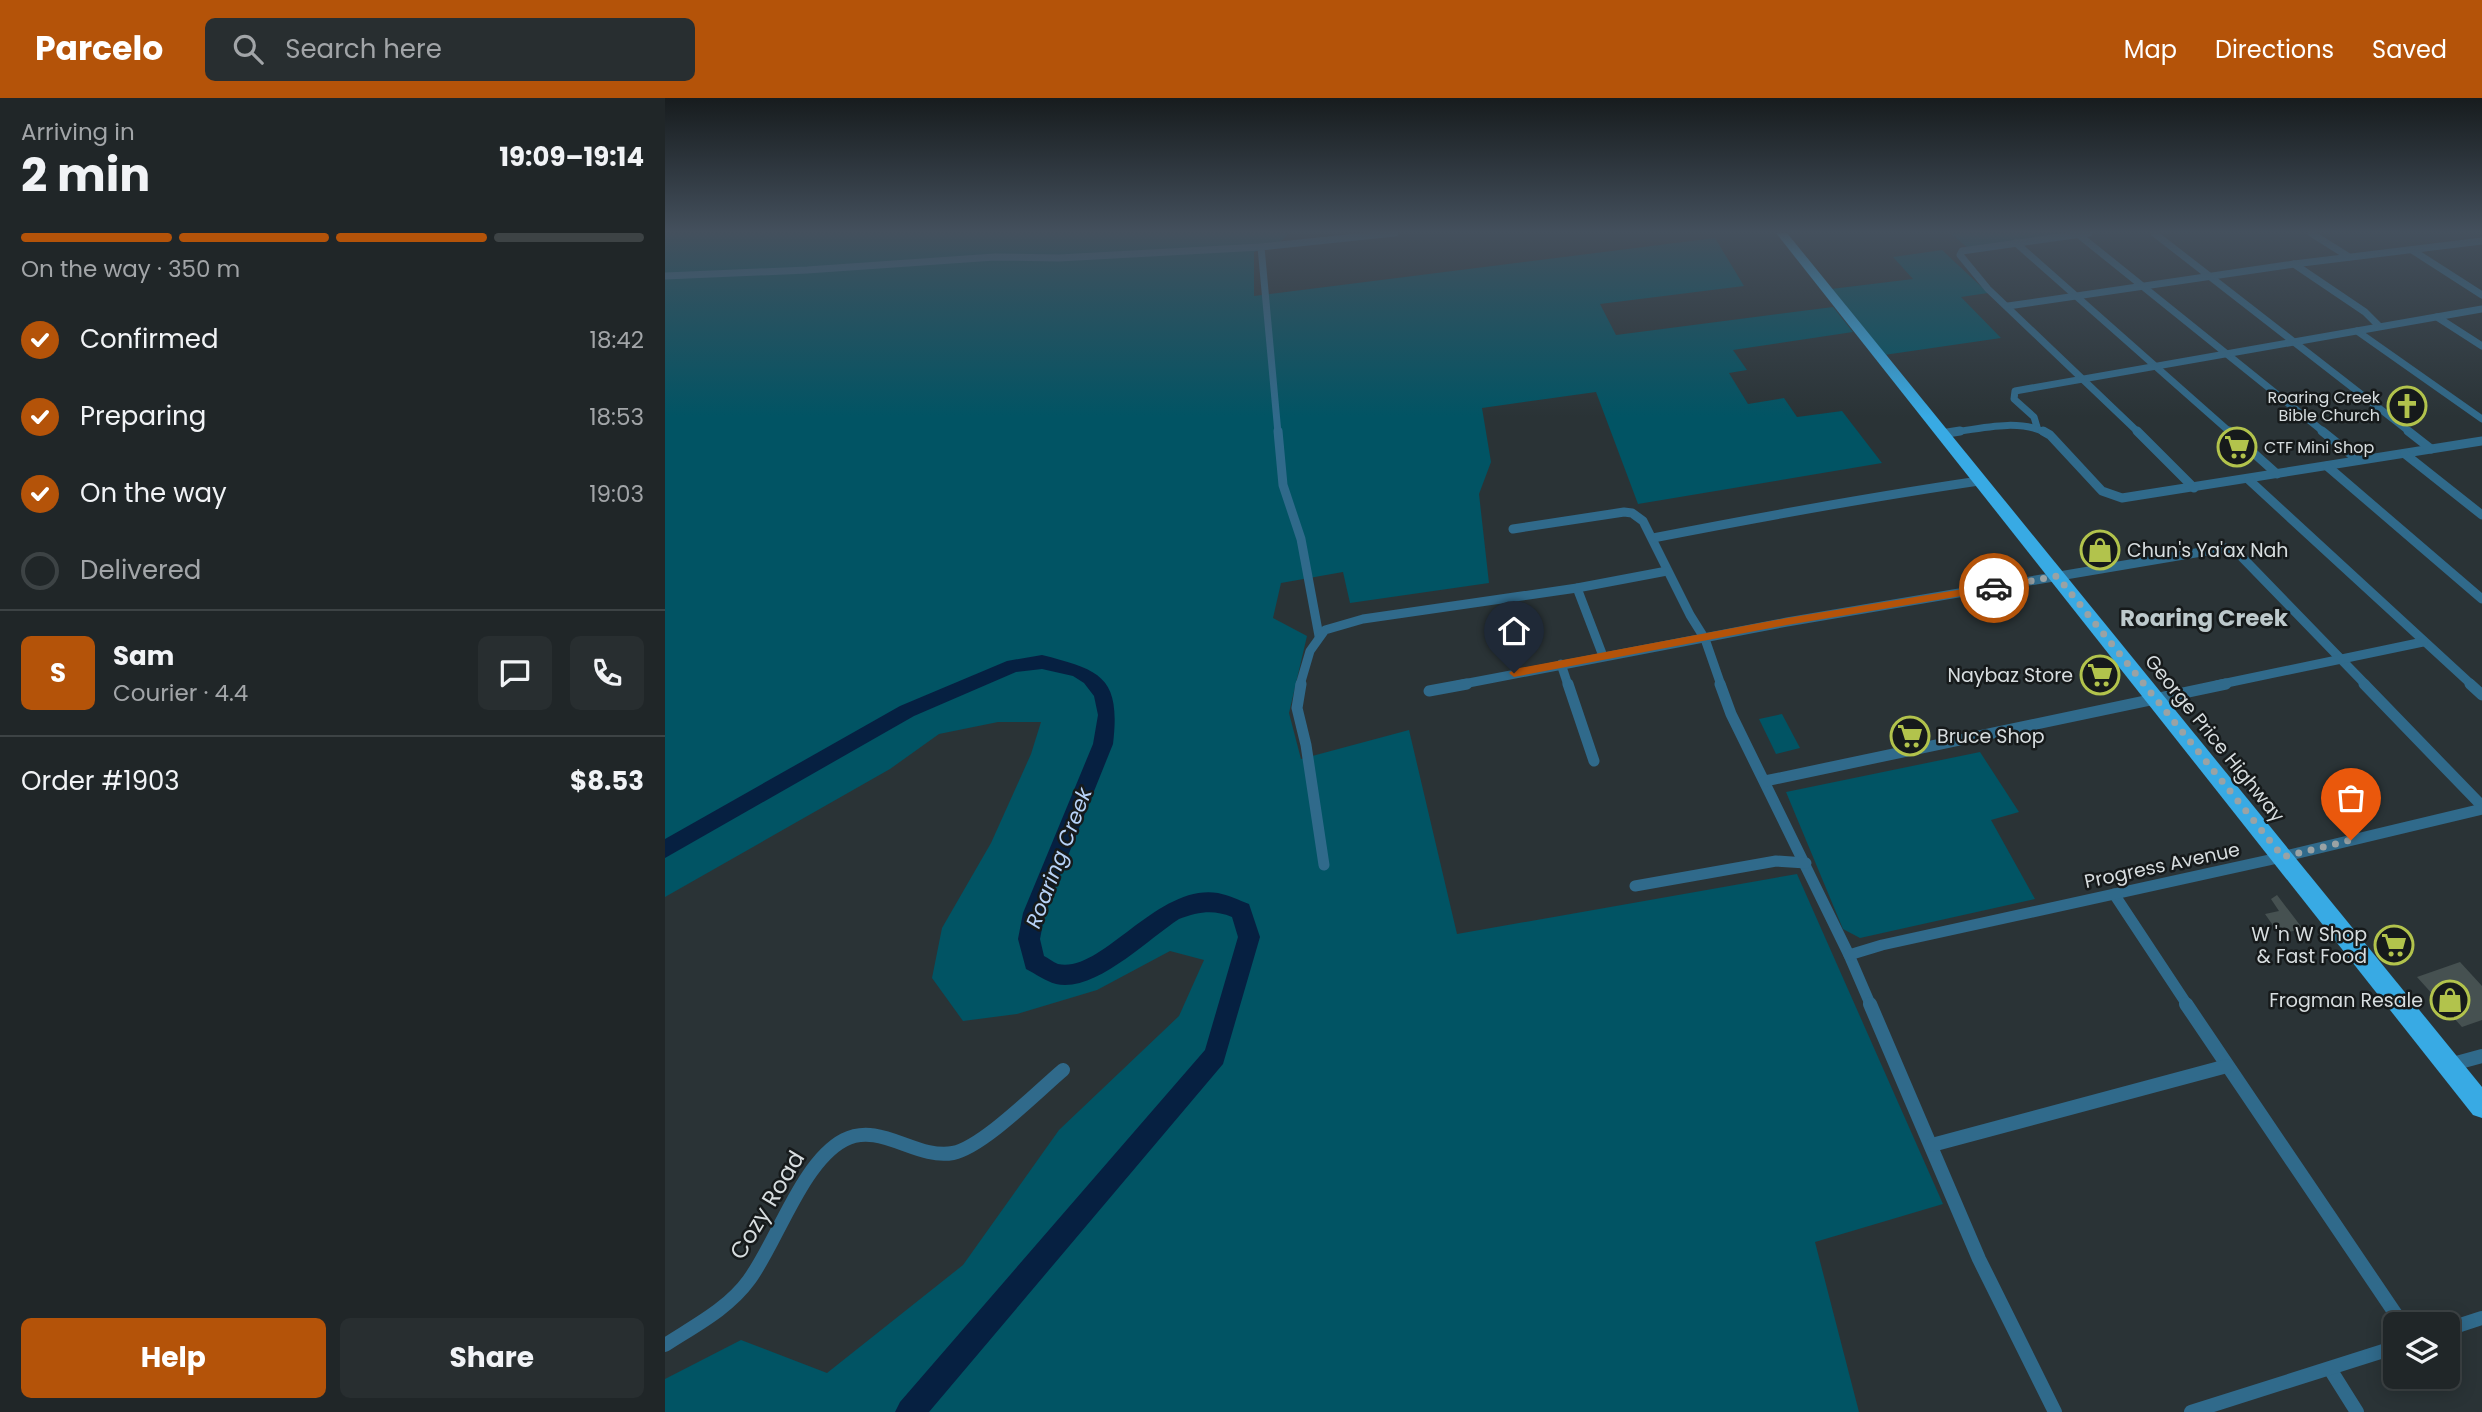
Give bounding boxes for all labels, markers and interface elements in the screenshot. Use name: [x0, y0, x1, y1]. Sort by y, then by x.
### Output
search box: [205, 18, 695, 81]
text: Parcelo: [35, 25, 163, 72]
icon: search: [229, 30, 267, 68]
text: Search here: [285, 31, 442, 67]
text: Map: [2124, 33, 2177, 66]
text: Directions: [2215, 33, 2334, 66]
text: Saved: [2372, 33, 2447, 66]
text: Arriving in: [21, 116, 135, 148]
text: 19:09–19:14: [499, 139, 644, 175]
text: 2 min: [21, 143, 150, 207]
text: On the way · 350 m: [21, 253, 240, 285]
icon: check: [21, 321, 59, 359]
text: Confirmed: [80, 321, 218, 357]
text: 18:42: [590, 324, 644, 356]
church icon: Roaring Creek Bible Church: [2386, 385, 2428, 427]
place label: Roaring Creek Bible Church: [2268, 386, 2381, 427]
icon: check: [21, 398, 59, 436]
text: Preparing: [80, 398, 206, 434]
text: 18:53: [589, 401, 644, 433]
supermarket icon: CTF Mini Shop: [2216, 426, 2258, 468]
place label: CTF Mini Shop: [2264, 436, 2374, 459]
icon: check: [21, 475, 59, 513]
text: On the way: [80, 475, 227, 511]
text: 19:03: [589, 478, 644, 510]
shop icon: Chun's Ya'ax Nah: [2079, 529, 2121, 571]
place label: Chun's Ya'ax Nah: [2127, 537, 2289, 564]
text: Delivered: [80, 552, 201, 588]
courier: [1959, 553, 2029, 623]
icon: car: [1975, 569, 2013, 607]
pin: [1484, 601, 1544, 673]
district label: Roaring Creek: [2120, 602, 2289, 634]
icon: home: [1495, 612, 1533, 650]
button: chat: [478, 636, 552, 710]
button: phone: [570, 636, 644, 710]
text: Sam: [113, 638, 174, 674]
street label: George Price Highway: [2138, 649, 2291, 828]
supermarket icon: Naybaz Store: [2079, 654, 2121, 696]
text: S: [50, 655, 66, 691]
place label: Naybaz Store: [1948, 662, 2073, 689]
text: Courier · 4.4: [113, 677, 248, 709]
supermarket icon: Bruce Shop: [1889, 715, 1931, 757]
place label: Bruce Shop: [1937, 723, 2045, 750]
text: Order #1903: [21, 763, 180, 799]
text: $8.53: [570, 763, 644, 799]
pin: [2321, 768, 2381, 840]
icon: bag: [2332, 779, 2370, 817]
water label: Roaring Creek: [1018, 782, 1099, 932]
street label: Progress Avenue: [2082, 836, 2242, 895]
place label: W 'n W Shop & Fast Food: [2251, 921, 2367, 970]
supermarket icon: W 'n W Shop & Fast Food: [2373, 924, 2415, 966]
shop icon: Frogman Resale: [2429, 979, 2471, 1021]
place label: Frogman Resale: [2269, 987, 2423, 1014]
street label: Cozy Road: [722, 1145, 812, 1265]
map controls: [2383, 1312, 2460, 1389]
button: layers: [2383, 1312, 2460, 1389]
button: Help: [21, 1318, 326, 1398]
button: Share: [340, 1318, 644, 1398]

